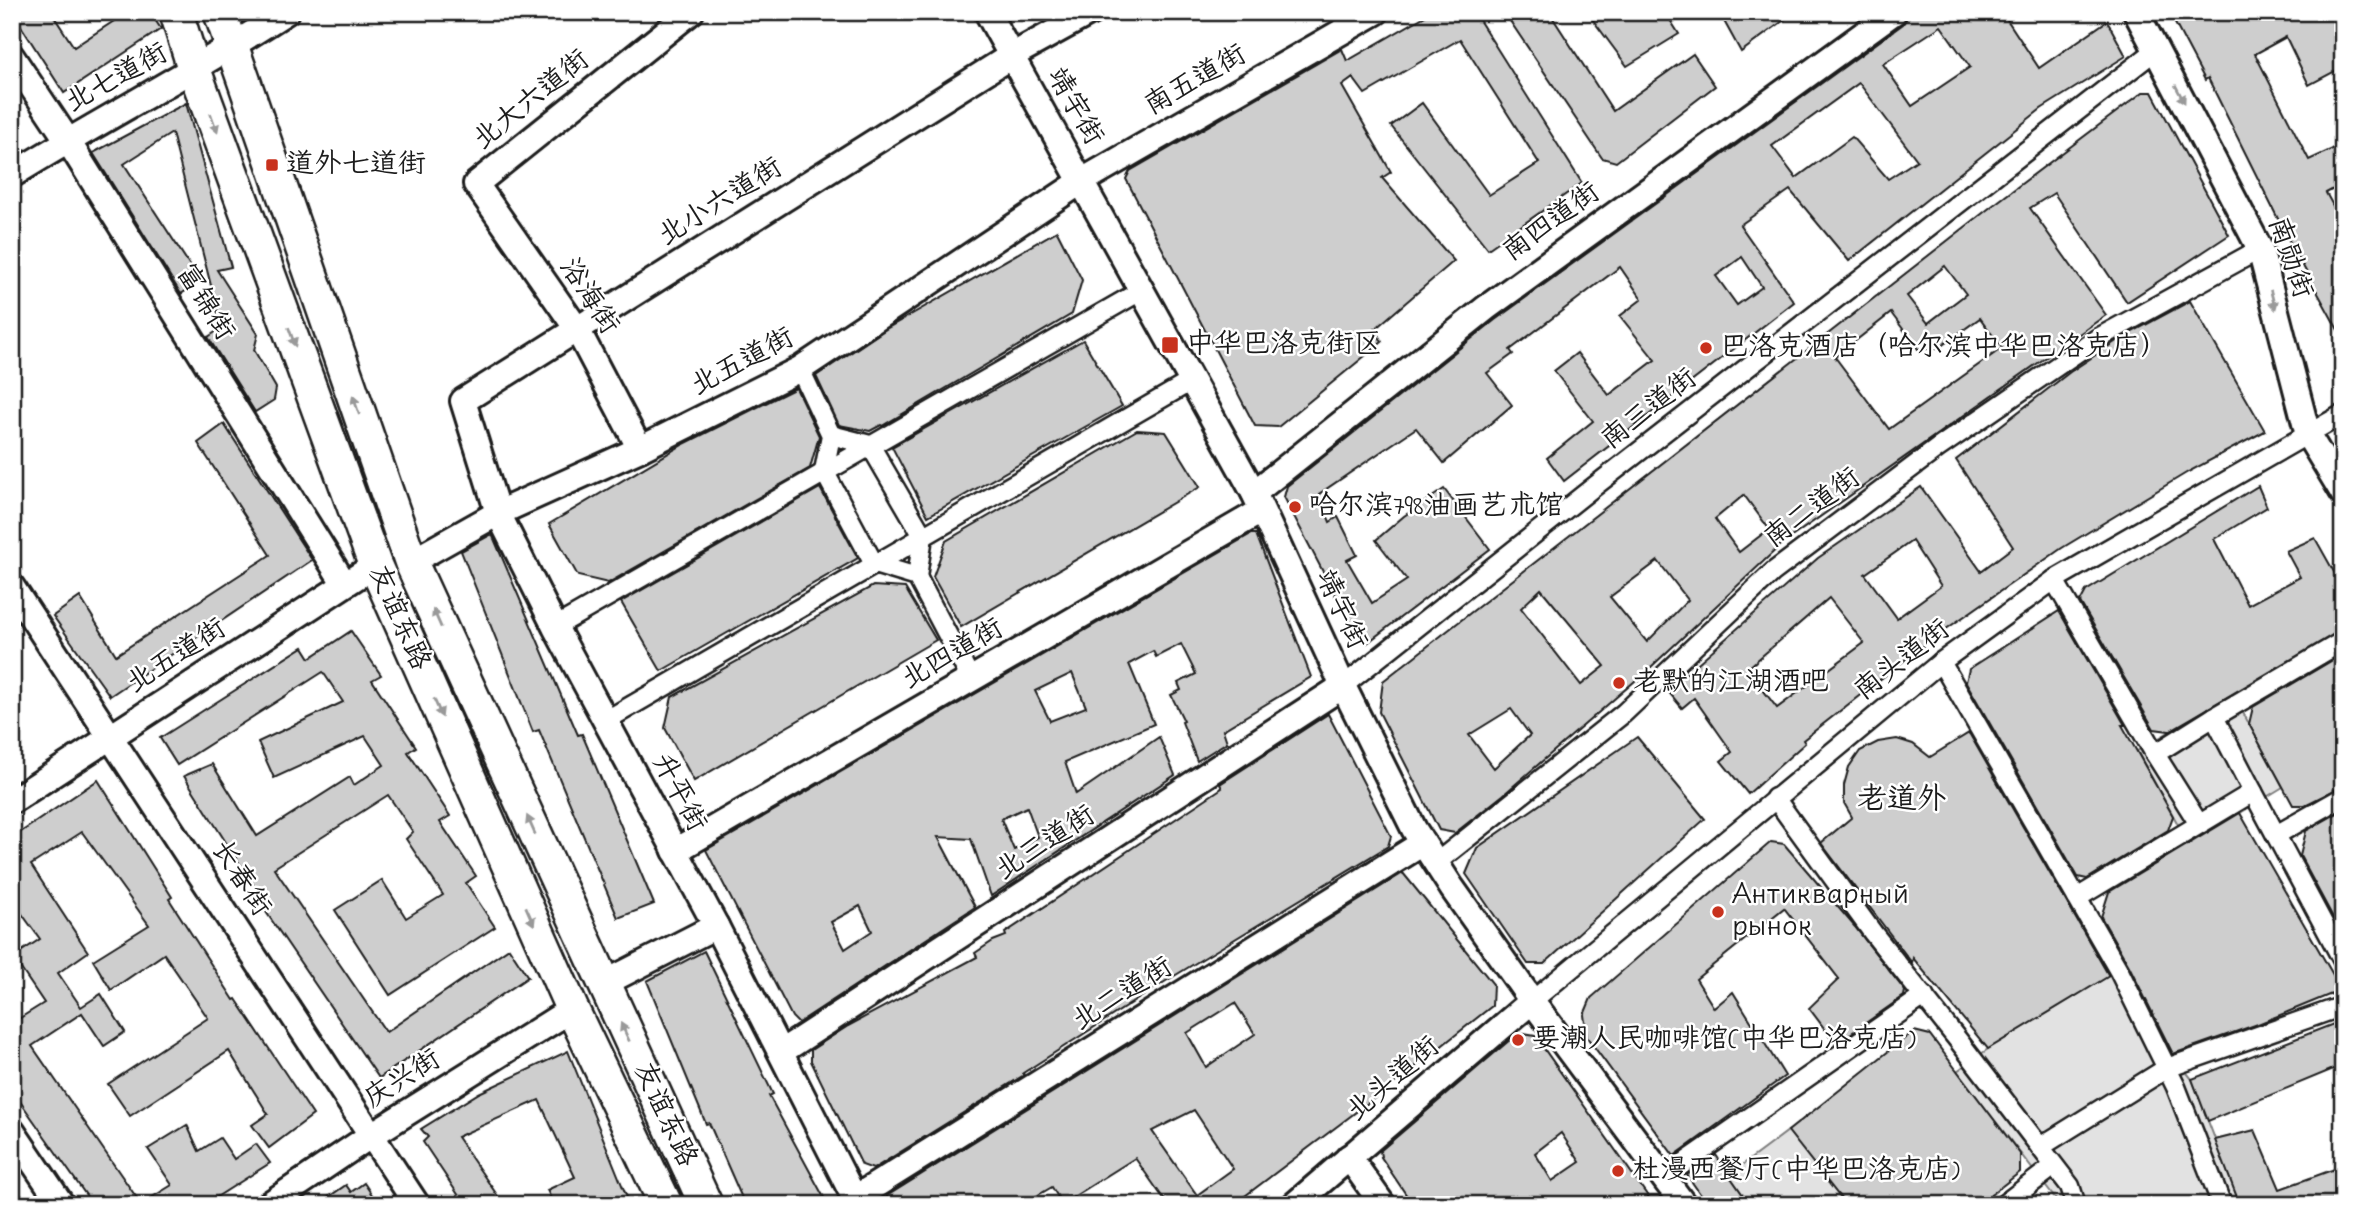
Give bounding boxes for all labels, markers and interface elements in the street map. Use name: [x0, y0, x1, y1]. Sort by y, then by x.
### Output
street label: 北七道街: [58, 34, 176, 124]
street label: 南五道街: [1137, 35, 1255, 127]
street label: 北大六道街: [465, 41, 599, 161]
street label: 靖宇街: [1035, 60, 1113, 154]
one-way arrow: [2174, 84, 2185, 104]
one-way arrow: [209, 113, 220, 134]
place label: 道外七道街: [286, 145, 426, 186]
street label: 北小六道街: [651, 149, 791, 257]
marker: 道外七道街: [264, 157, 280, 173]
street label: 南四道街: [1495, 173, 1609, 273]
street label: 南勋街: [2256, 212, 2322, 304]
street label: 浴海街: [548, 251, 628, 343]
street label: 富锦街: [164, 257, 244, 349]
one-way arrow: [2268, 289, 2279, 311]
street label: 北五道街: [684, 319, 802, 407]
place label: 中华巴洛克街区: [1186, 325, 1382, 366]
one-way arrow: [286, 326, 297, 347]
place label: 巴洛克酒店（哈尔滨中华巴洛克店）: [1720, 328, 2168, 369]
marker: 中华巴洛克街区: [1160, 335, 1180, 355]
marker: 巴洛克酒店（哈尔滨中华巴洛克店）: [1698, 340, 1714, 356]
street label: 南三道街: [1593, 359, 1707, 461]
one-way arrow: [350, 395, 361, 416]
street label: 南二道街: [1756, 459, 1870, 559]
place label: 哈尔滨798油画艺术馆: [1309, 487, 1563, 528]
marker: 哈尔滨798油画艺术馆: [1287, 499, 1303, 515]
street label: 友谊东路: [356, 558, 440, 678]
street label: 靖宇街: [1304, 563, 1376, 657]
one-way arrow: [431, 608, 442, 628]
street label: 北五道街: [119, 609, 235, 705]
street label: 北四道街: [894, 609, 1012, 701]
street label: 南头道街: [1846, 610, 1960, 712]
place label: 老默的江湖酒吧: [1633, 663, 1829, 704]
marker: 老默的江湖酒吧: [1611, 675, 1627, 691]
one-way arrow: [432, 698, 444, 718]
street label: 升平街: [640, 746, 716, 840]
district label: 老道外: [1857, 779, 1947, 823]
street label: 北三道街: [988, 796, 1104, 892]
one-way arrow: [525, 815, 537, 835]
street label: 长春街: [200, 833, 280, 925]
place label: Антикварный рынок: [1731, 876, 1909, 949]
marker: Антикварный рынок: [1710, 904, 1726, 920]
one-way arrow: [524, 906, 536, 926]
street label: 北二道街: [1065, 948, 1181, 1042]
place label: 要潮人民咖啡馆(中华巴洛克店): [1532, 1020, 1916, 1061]
one-way arrow: [619, 1022, 631, 1042]
street label: 北头道街: [1338, 1028, 1450, 1132]
marker: 要潮人民咖啡馆(中华巴洛克店): [1510, 1032, 1526, 1048]
street label: 庆兴街: [357, 1040, 449, 1120]
street label: 友谊东路: [622, 1056, 706, 1174]
place label: 杜漫西餐厅(中华巴洛克店): [1632, 1151, 1960, 1192]
marker: 杜漫西餐厅(中华巴洛克店): [1610, 1163, 1626, 1179]

